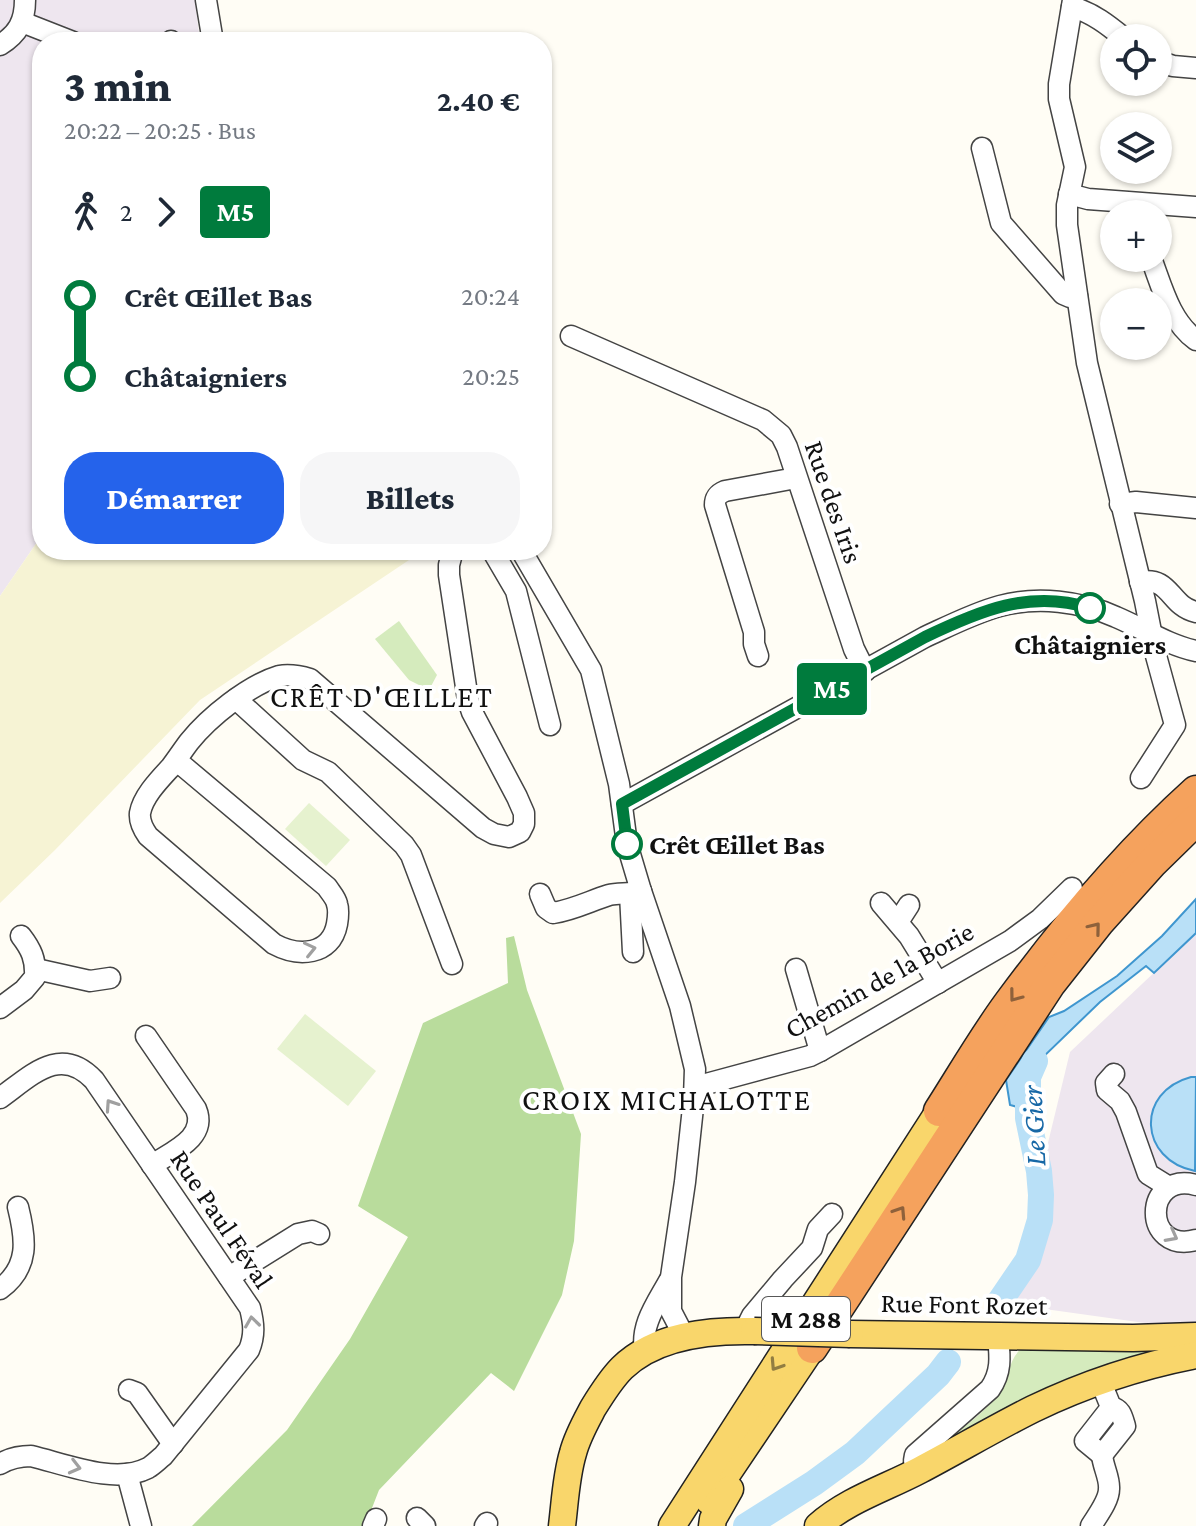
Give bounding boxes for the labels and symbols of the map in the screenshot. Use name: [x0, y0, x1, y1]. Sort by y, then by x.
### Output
street label: Rue des Iris: [799, 437, 869, 567]
marker: Châtaigniers: [1075, 593, 1105, 623]
place label: Châtaigniers: [1014, 629, 1166, 660]
line badge: M5: [796, 663, 868, 715]
district label: CRÊT D'ŒILLET: [270, 680, 494, 713]
marker: Crêt Œillet Bas: [612, 829, 642, 859]
place label: Crêt Œillet Bas: [649, 829, 825, 860]
street label: Chemin de la Borie: [779, 915, 979, 1045]
one-way arrow: [1085, 922, 1099, 937]
one-way arrow: [303, 941, 316, 958]
one-way arrow: [1010, 987, 1024, 1002]
district label: CROIX MICHALOTTE: [522, 1083, 812, 1116]
water label: Le Gier: [1014, 1083, 1052, 1167]
one-way arrow: [106, 1099, 121, 1114]
street label: Rue Paul Féval: [164, 1144, 280, 1294]
one-way arrow: [890, 1206, 905, 1220]
one-way arrow: [1164, 1227, 1178, 1242]
street label: Rue Font Rozet: [880, 1287, 1048, 1321]
road number: M 288: [762, 1297, 850, 1341]
one-way arrow: [244, 1315, 261, 1328]
one-way arrow: [770, 1356, 785, 1371]
one-way arrow: [67, 1457, 81, 1474]

